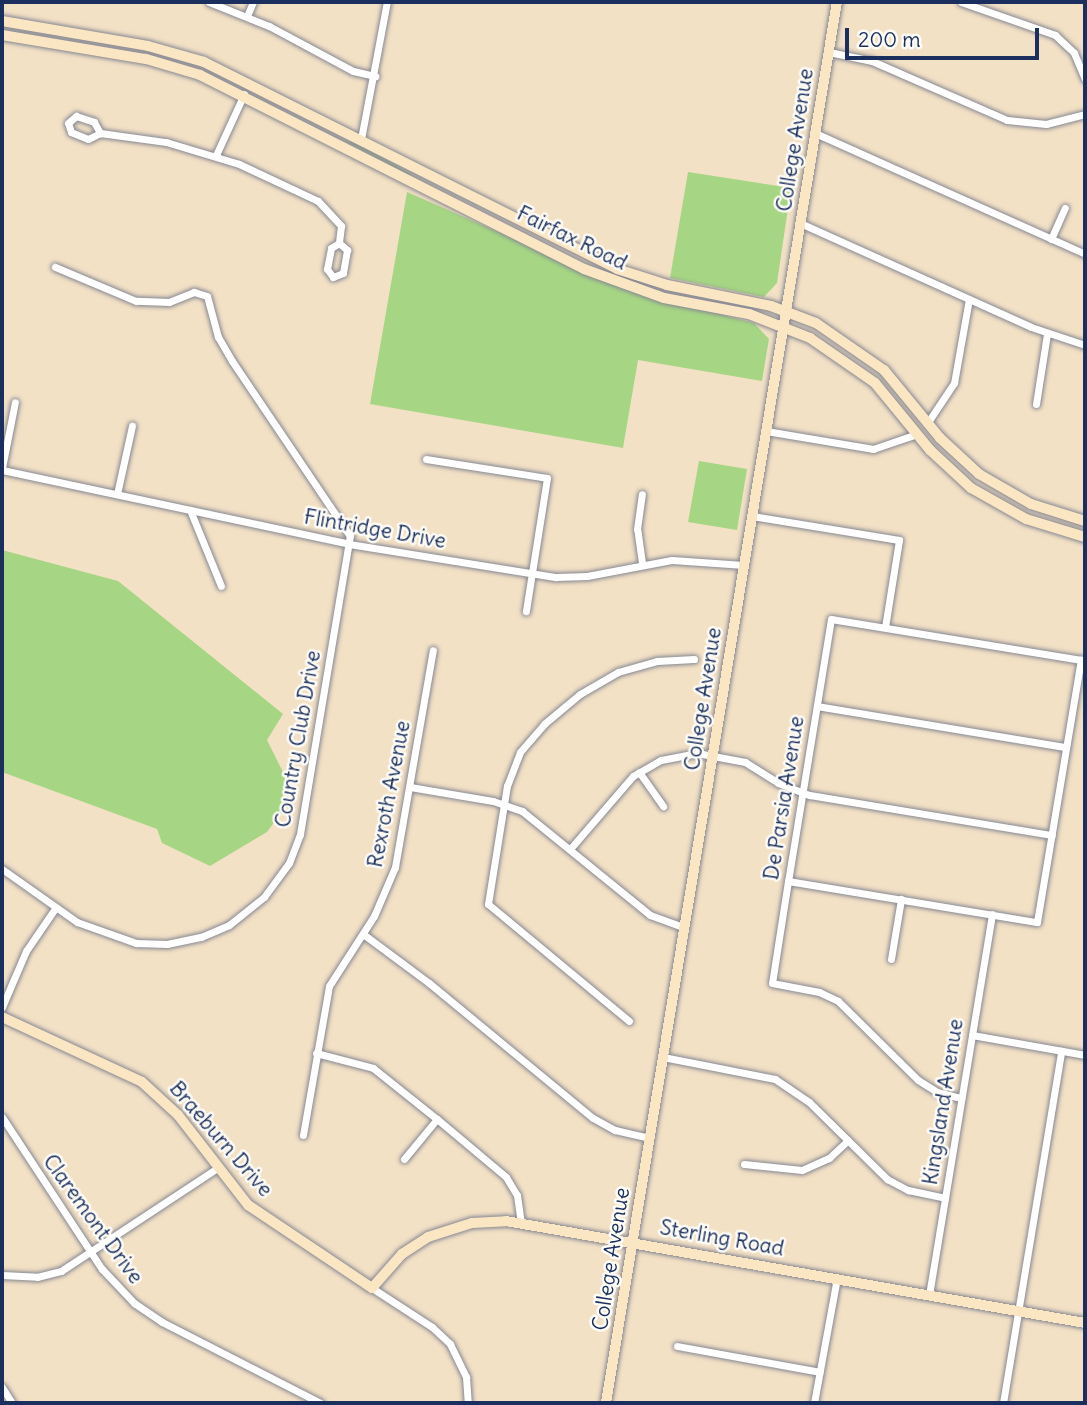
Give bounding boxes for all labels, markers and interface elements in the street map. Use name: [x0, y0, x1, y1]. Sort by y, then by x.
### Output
scale bar: [849, 14, 1043, 58]
text: 200 m: [858, 26, 921, 53]
street label: College Avenue: [771, 67, 819, 213]
street label: Fairfax Road: [513, 201, 631, 275]
street label: Flintridge Drive: [302, 504, 448, 554]
street label: College Avenue: [679, 626, 727, 772]
street label: Country Club Drive: [270, 649, 326, 829]
street label: De Parsia Avenue: [759, 714, 809, 882]
street label: Rexroth Avenue: [362, 718, 416, 870]
street label: Kingsland Avenue: [917, 1017, 969, 1187]
street label: Braeburn Drive: [164, 1076, 278, 1202]
street label: Claremont Drive: [38, 1149, 148, 1289]
street label: College Avenue: [587, 1186, 635, 1332]
street label: Sterling Road: [658, 1215, 786, 1261]

